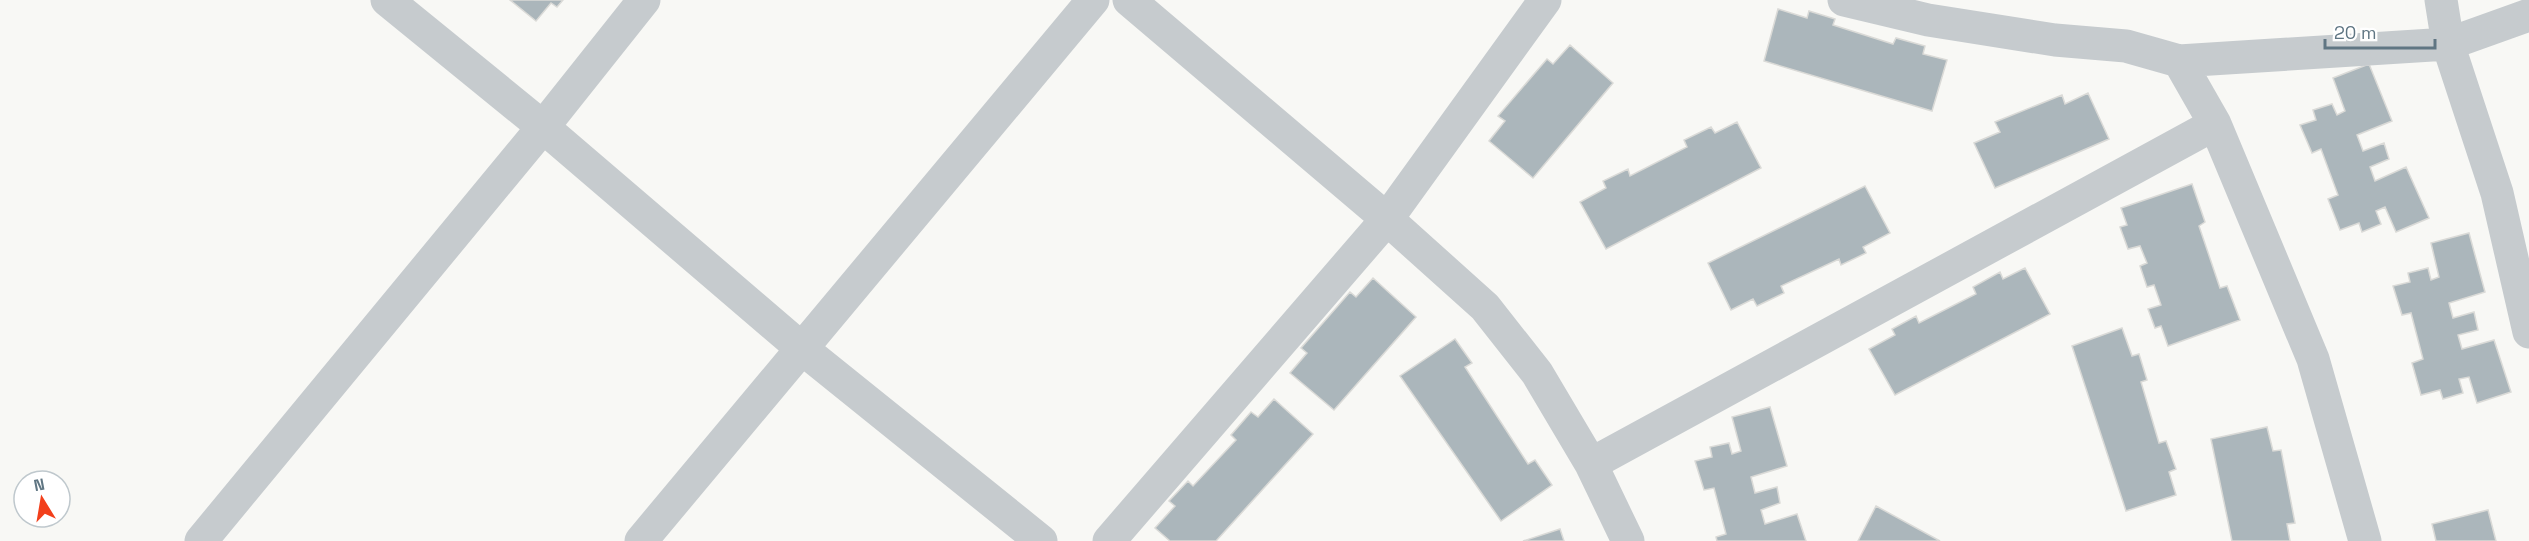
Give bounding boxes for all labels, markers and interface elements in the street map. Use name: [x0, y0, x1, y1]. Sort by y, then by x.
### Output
scale bar: [2325, 12, 2434, 50]
text: 20 m: [2334, 21, 2377, 44]
north arrow: [12, 469, 72, 529]
text: N: [32, 473, 47, 496]

